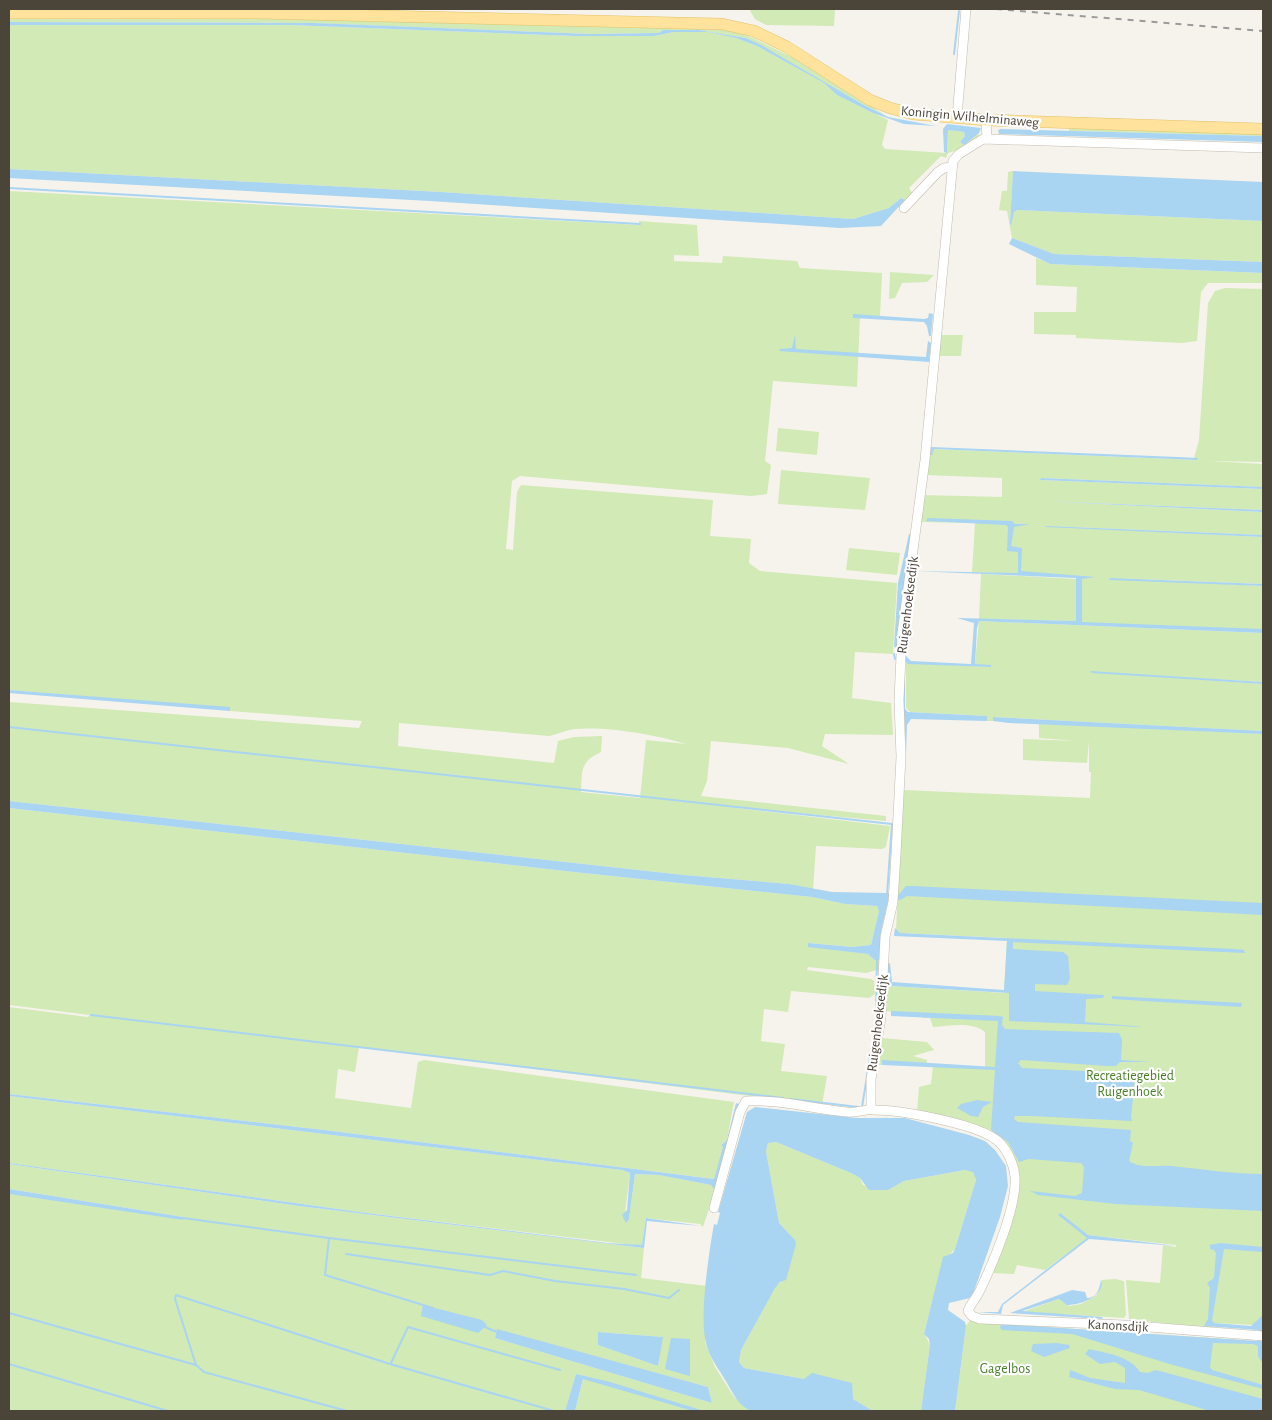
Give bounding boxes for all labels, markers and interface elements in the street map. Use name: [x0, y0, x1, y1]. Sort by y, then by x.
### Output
street label: Koningin Wilhelminaweg: [900, 104, 1040, 130]
street label: Ruigenhoeksedijk: [895, 555, 921, 655]
street label: Ruigenhoeksedijk: [865, 973, 891, 1073]
park label: Recreatiegebied Ruigenhoek: [1086, 1069, 1174, 1099]
street label: Kanonsdijk: [1087, 1317, 1149, 1335]
park label: Gagelbos: [980, 1362, 1030, 1376]

